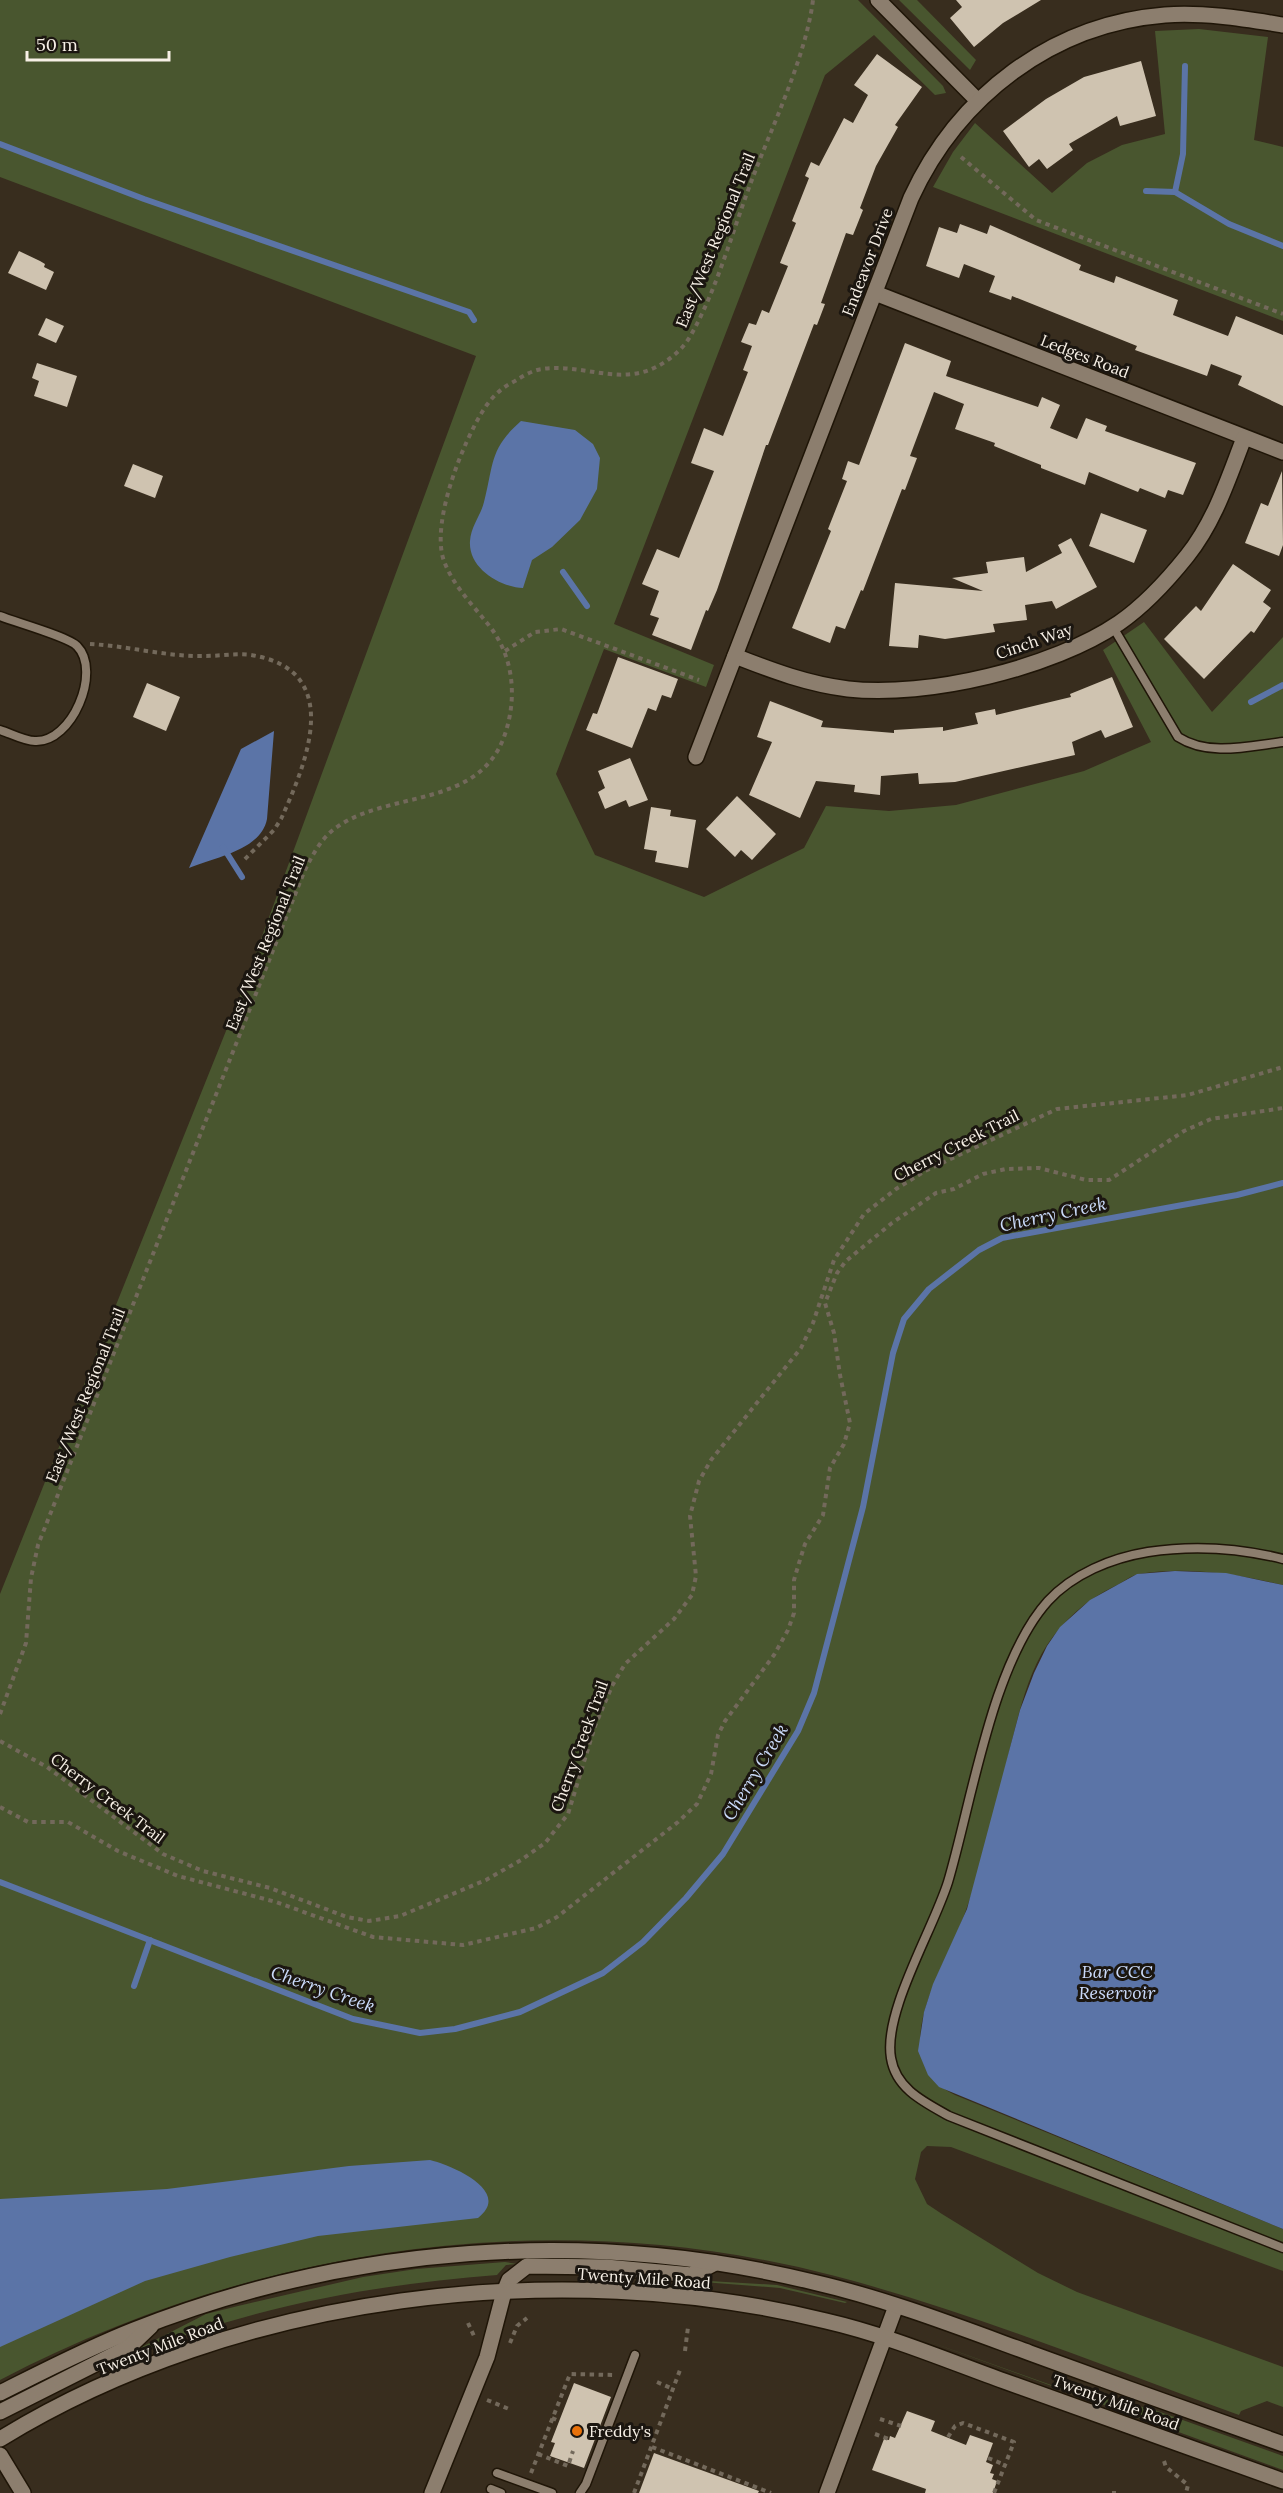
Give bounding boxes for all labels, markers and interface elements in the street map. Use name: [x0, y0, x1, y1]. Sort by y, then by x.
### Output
scale bar: [27, 24, 170, 62]
text: 50 m: [36, 33, 78, 56]
street label: East/West Regional Trail: [671, 150, 760, 331]
street label: Endeavor Drive: [837, 205, 897, 319]
street label: Ledges Road: [1038, 330, 1133, 382]
street label: Cinch Way: [993, 618, 1075, 663]
street label: East/West Regional Trail: [221, 853, 310, 1034]
street label: Cherry Creek Trail: [890, 1105, 1022, 1185]
water label: Cherry Creek: [997, 1191, 1109, 1237]
street label: East/West Regional Trail: [41, 1305, 130, 1486]
street label: Cherry Creek Trail: [546, 1678, 612, 1814]
water label: Cherry Creek: [717, 1719, 793, 1825]
street label: Cherry Creek Trail: [47, 1748, 169, 1848]
water label: Cherry Creek: [268, 1960, 378, 2018]
water label: Bar CCC Reservoir: [1078, 1960, 1156, 2004]
street label: Twenty Mile Road: [577, 2263, 712, 2293]
street label: Twenty Mile Road: [94, 2313, 226, 2379]
street label: Twenty Mile Road: [1050, 2370, 1183, 2434]
place label: Freddy's: [589, 2421, 651, 2441]
marker: Freddy's: [570, 2424, 584, 2438]

